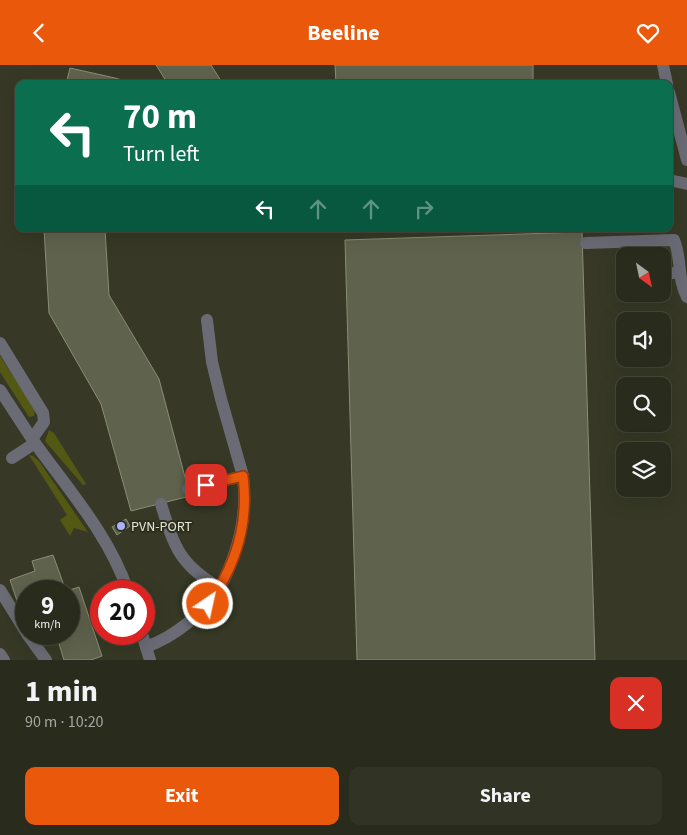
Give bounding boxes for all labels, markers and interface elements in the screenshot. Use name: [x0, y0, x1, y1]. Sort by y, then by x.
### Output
text: Beeline: [307, 17, 380, 49]
icon: back: [25, 19, 53, 47]
icon: heart: [634, 19, 662, 47]
text: 70 m: [123, 92, 197, 142]
icon: left: [40, 100, 105, 165]
text: Turn left: [123, 138, 199, 170]
icon: left: [251, 195, 279, 223]
icon: ahead: [304, 195, 332, 223]
icon: ahead: [357, 195, 385, 223]
icon: right: [410, 195, 438, 223]
north arrow: [616, 247, 671, 303]
map controls: [616, 247, 671, 497]
button: sound: [616, 312, 671, 367]
button: search: [616, 377, 671, 432]
button: layers: [616, 442, 671, 497]
pin: [185, 464, 227, 506]
icon: arrive: [192, 471, 220, 499]
place label: PVN-PORT: [131, 517, 193, 537]
marker: PVN-PORT: [115, 520, 127, 532]
position arrow: [181, 577, 233, 629]
speed limit sign: 20: [90, 580, 155, 645]
text: 9: [41, 588, 54, 624]
text: km/h: [34, 616, 61, 633]
text: 1 min: [25, 670, 98, 713]
button: close: [610, 677, 662, 729]
text: 90 m · 10:20: [25, 711, 104, 733]
button: Exit: [25, 767, 339, 825]
button: Share: [349, 767, 662, 825]

